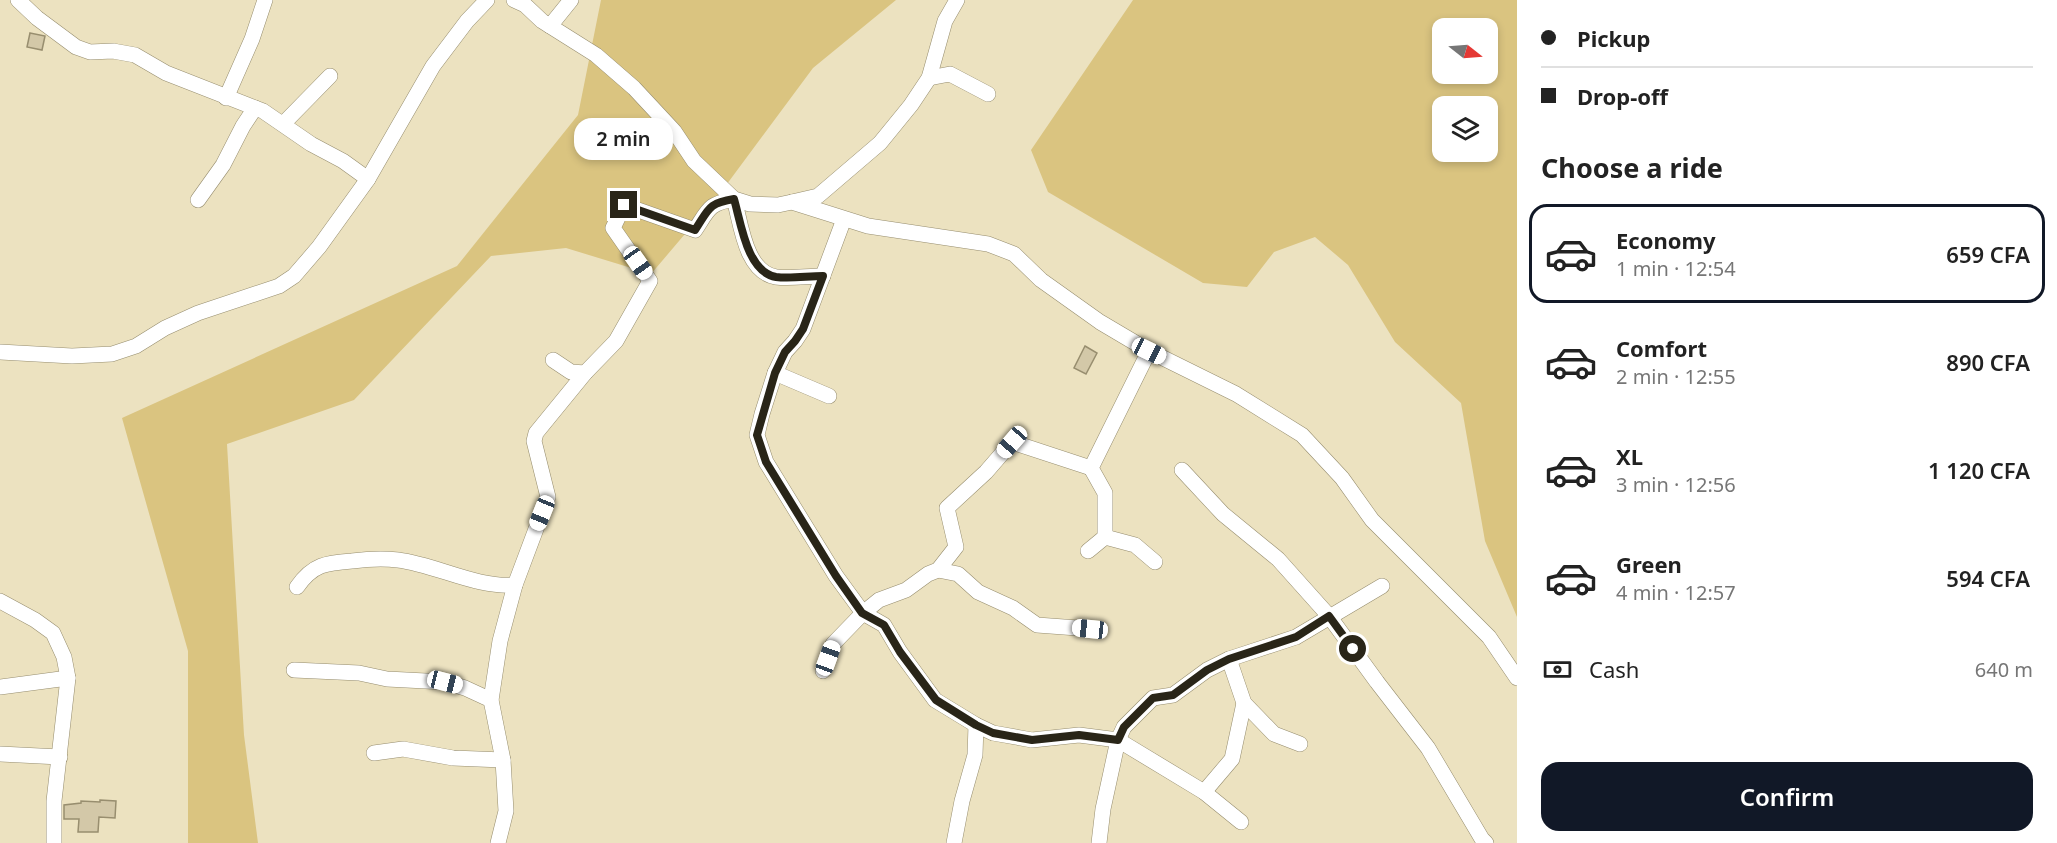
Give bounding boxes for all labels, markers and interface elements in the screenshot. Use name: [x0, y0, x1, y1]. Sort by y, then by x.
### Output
north arrow: [1432, 18, 1498, 84]
map controls: [1432, 18, 1498, 162]
text: Pickup: [1577, 23, 1650, 53]
text: Drop-off: [1577, 81, 1668, 111]
button: layers: [1432, 96, 1498, 162]
callout: 2 min: [574, 118, 674, 160]
text: 2 min: [596, 125, 651, 152]
text: Choose a ride: [1541, 149, 1723, 186]
route end: [610, 191, 637, 218]
text: Economy: [1616, 225, 1715, 255]
icon: car: [1544, 227, 1598, 281]
text: 659 CFA: [1946, 239, 2030, 269]
car: [620, 243, 656, 283]
text: 1 min · 12:54: [1616, 255, 1736, 282]
text: Comfort: [1616, 333, 1707, 363]
car: [1129, 335, 1169, 367]
icon: car: [1544, 335, 1598, 389]
text: 890 CFA: [1946, 347, 2030, 377]
text: 2 min · 12:55: [1616, 363, 1736, 390]
car: [993, 423, 1031, 461]
text: XL: [1616, 441, 1643, 471]
icon: car: [1544, 443, 1598, 497]
text: 1 120 CFA: [1928, 455, 2030, 485]
text: 3 min · 12:56: [1616, 471, 1736, 498]
car: [527, 493, 557, 533]
text: Green: [1616, 549, 1682, 579]
icon: car: [1544, 551, 1598, 605]
text: 594 CFA: [1946, 563, 2030, 593]
text: 4 min · 12:57: [1616, 579, 1736, 606]
car: [1071, 618, 1109, 640]
route start: [1339, 635, 1366, 662]
car: [813, 638, 843, 678]
icon: cash: [1541, 653, 1574, 686]
text: Cash: [1589, 654, 1639, 684]
text: 640 m: [1975, 656, 2033, 683]
car: [425, 669, 465, 695]
button: Confirm: [1541, 762, 2033, 831]

